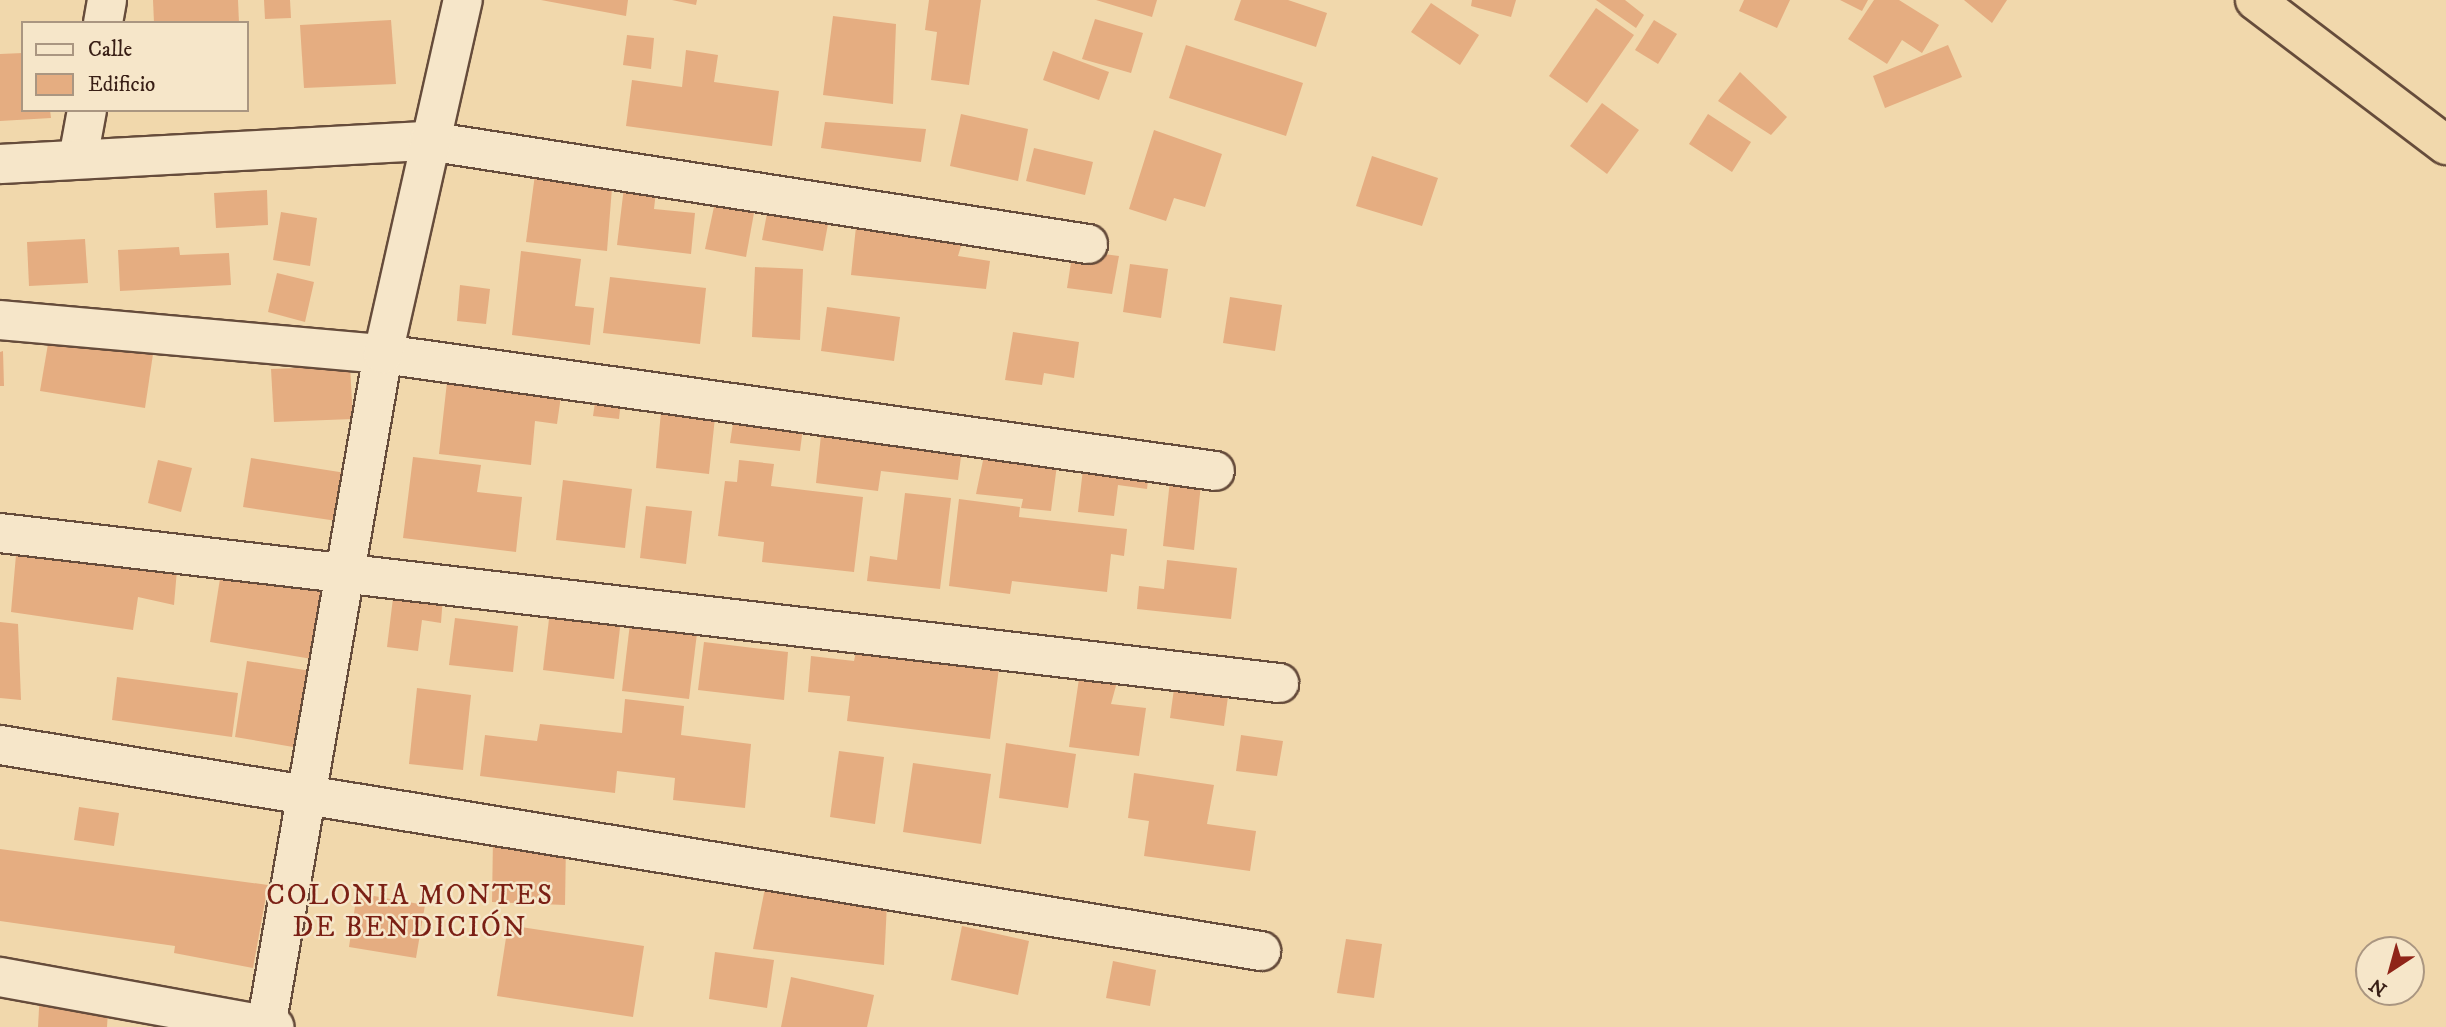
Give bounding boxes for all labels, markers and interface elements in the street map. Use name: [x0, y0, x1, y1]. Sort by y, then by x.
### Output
legend: [21, 21, 248, 112]
text: Calle: [88, 37, 132, 63]
text: Edificio: [88, 72, 155, 98]
district label: COLONIA MONTES DE BENDICIÓN: [268, 879, 552, 945]
north arrow: [2355, 936, 2425, 1006]
text: N: [2365, 973, 2392, 1001]

